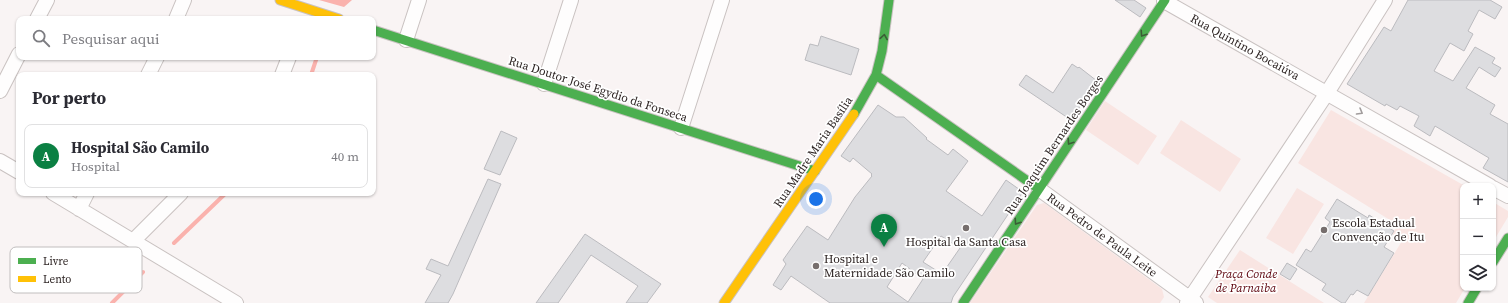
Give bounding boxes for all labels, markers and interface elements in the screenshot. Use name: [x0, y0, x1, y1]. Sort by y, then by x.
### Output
street label: Rua Quintino Bocaiúva: [1188, 10, 1303, 84]
search box: [16, 16, 376, 60]
icon: search: [30, 27, 52, 49]
text: Pesquisar aqui: [62, 28, 159, 49]
one-way arrow: [1141, 29, 1148, 36]
one-way arrow: [879, 34, 888, 41]
street label: Rua Doutor José Egydio da Fonseca: [507, 52, 690, 126]
street label: Rua Joaquim Bernardes Borges: [1001, 72, 1107, 218]
text: Por perto: [32, 86, 106, 110]
street label: Rua Madre Maria Basília: [770, 93, 857, 211]
one-way arrow: [1356, 108, 1364, 115]
text: Hospital São Camilo: [71, 137, 209, 158]
one-way arrow: [1068, 137, 1075, 144]
text: A: [42, 148, 50, 165]
text: 40 m: [331, 148, 359, 165]
text: Hospital: [71, 158, 120, 175]
map controls: [1460, 183, 1496, 291]
button: +: [1460, 183, 1496, 219]
your location: [806, 189, 826, 209]
street label: Rua Pedro de Paula Leite: [1044, 189, 1160, 281]
pin: A: [871, 214, 897, 247]
place label: Escola Estadual Convenção de Itu: [1332, 215, 1425, 245]
one-way arrow: [1015, 217, 1022, 224]
button: −: [1460, 219, 1496, 255]
marker: Hospital da Santa Casa: [961, 223, 971, 233]
marker: Escola Estadual Convenção de Itu: [1319, 225, 1329, 235]
place label: Hospital da Santa Casa: [906, 234, 1027, 250]
legend: [10, 247, 142, 293]
place label: Hospital e Maternidade São Camilo: [824, 251, 955, 281]
text: Livre: [43, 254, 69, 269]
button: layers: [1460, 255, 1496, 291]
marker: Hospital e Maternidade São Camilo: [811, 261, 821, 271]
park label: Praça Conde de Parnaiba: [1214, 266, 1277, 296]
text: Lento: [43, 272, 71, 287]

